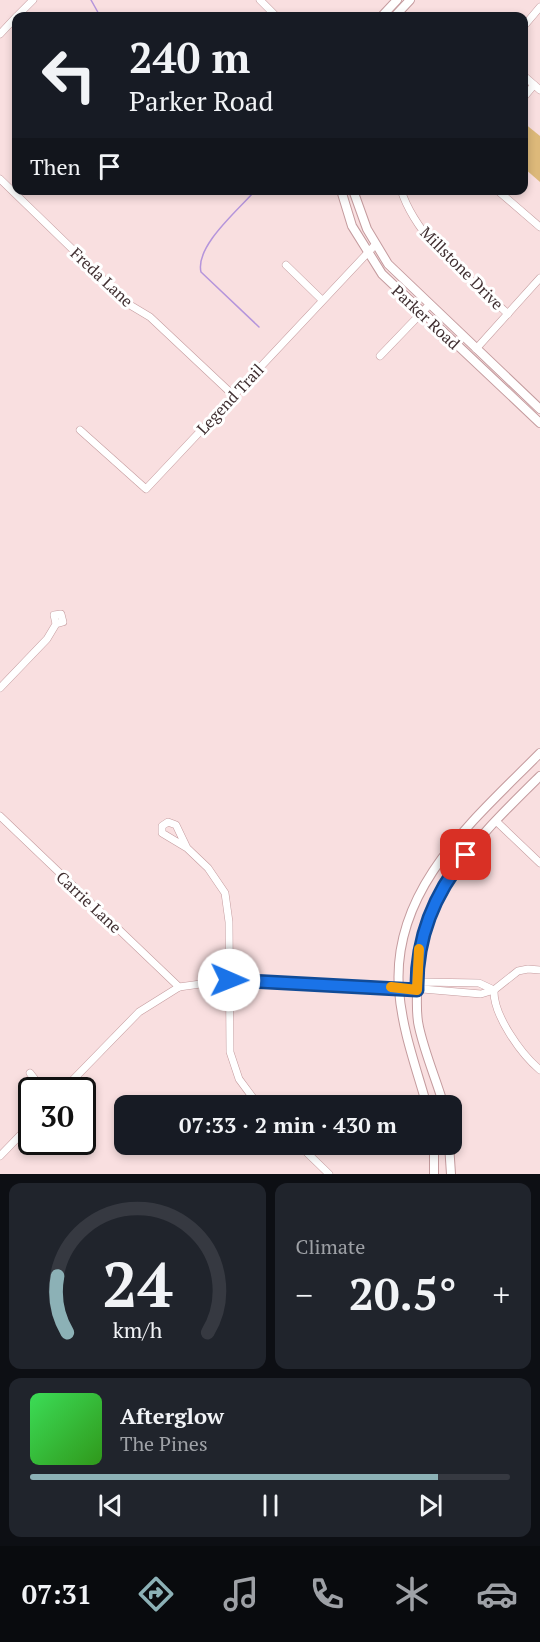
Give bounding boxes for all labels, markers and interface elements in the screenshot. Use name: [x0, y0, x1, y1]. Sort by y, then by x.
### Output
text: 240 m: [129, 29, 250, 85]
icon: left: [30, 36, 108, 114]
text: Parker Road: [129, 83, 273, 119]
icon: arrive: [93, 150, 126, 183]
text: Then: [30, 152, 81, 181]
street label: Millstone Drive: [415, 221, 509, 315]
street label: Freda Lane: [66, 242, 138, 312]
street label: Parker Road: [387, 280, 465, 354]
street label: Legend Trail: [192, 359, 268, 439]
pin: [440, 829, 491, 880]
icon: arrive: [449, 838, 482, 871]
street label: Carrie Lane: [52, 866, 126, 938]
position arrow: [197, 948, 261, 1012]
speed limit sign: 30: [18, 1077, 96, 1155]
text: 07:33 · 2 min · 430 m: [179, 1110, 397, 1139]
text: Climate: [296, 1233, 365, 1260]
text: 24: [102, 1242, 173, 1325]
text: 20.5°: [349, 1263, 457, 1323]
text: −: [296, 1273, 313, 1316]
text: +: [492, 1273, 510, 1316]
text: km/h: [112, 1316, 162, 1344]
text: Afterglow: [120, 1401, 224, 1430]
text: The Pines: [120, 1430, 208, 1457]
icon: previous: [94, 1489, 127, 1522]
icon: pause: [254, 1489, 287, 1522]
icon: next: [414, 1489, 447, 1522]
icon: directions: [135, 1573, 177, 1615]
icon: music: [220, 1573, 262, 1615]
icon: phone: [306, 1573, 348, 1615]
icon: climate: [391, 1573, 433, 1615]
icon: car: [476, 1573, 518, 1615]
text: 07:31: [22, 1576, 92, 1612]

